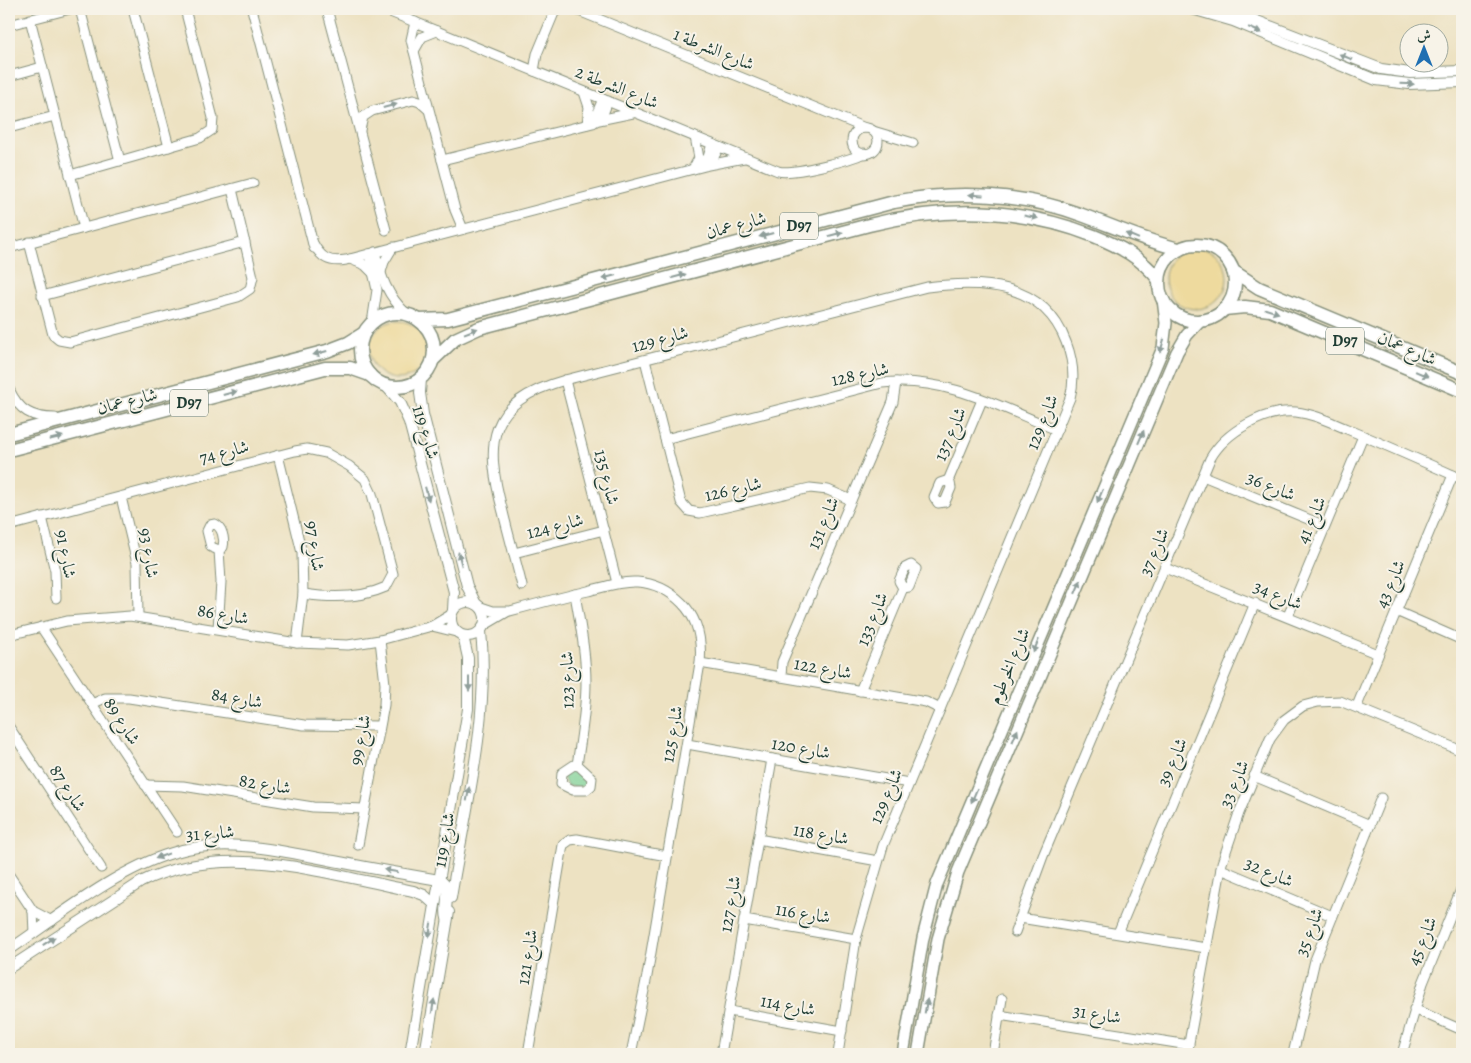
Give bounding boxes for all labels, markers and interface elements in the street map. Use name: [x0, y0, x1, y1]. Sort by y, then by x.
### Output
street label: شارع الشرطة 1: [669, 22, 758, 79]
north arrow: [1398, 22, 1448, 72]
one-way arrow: [1248, 26, 1262, 34]
text: ش: [1417, 26, 1431, 45]
one-way arrow: [1338, 53, 1353, 61]
street label: شارع الشرطة 2: [571, 59, 662, 117]
one-way arrow: [1399, 80, 1415, 88]
one-way arrow: [382, 102, 397, 110]
one-way arrow: [968, 191, 984, 199]
street label: شارع عمان: [703, 205, 770, 248]
road number: D97: [780, 212, 818, 240]
one-way arrow: [1023, 214, 1039, 222]
one-way arrow: [829, 229, 844, 237]
one-way arrow: [758, 231, 773, 239]
one-way arrow: [1125, 231, 1139, 239]
one-way arrow: [672, 271, 687, 279]
one-way arrow: [601, 274, 616, 282]
one-way arrow: [1265, 308, 1280, 316]
street label: شارع 129: [629, 320, 692, 361]
street label: شارع عمان: [1373, 325, 1440, 374]
one-way arrow: [464, 327, 479, 334]
road number: D97: [1326, 328, 1364, 354]
one-way arrow: [1158, 339, 1166, 354]
one-way arrow: [312, 349, 327, 357]
street label: شارع 128: [829, 356, 892, 395]
one-way arrow: [1415, 370, 1429, 378]
street label: شارع عمان: [94, 382, 161, 423]
road number: D97: [170, 389, 208, 416]
one-way arrow: [223, 389, 238, 397]
street label: شارع 129: [1020, 391, 1067, 454]
street label: شارع 119: [404, 402, 446, 463]
street label: شارع 137: [928, 404, 975, 466]
one-way arrow: [1137, 429, 1145, 444]
one-way arrow: [48, 433, 63, 441]
street label: شارع 74: [196, 434, 252, 473]
street label: شارع 135: [586, 447, 625, 508]
street label: شارع 36: [1242, 465, 1299, 509]
street label: شارع 126: [702, 471, 765, 510]
one-way arrow: [423, 487, 431, 502]
one-way arrow: [1095, 489, 1103, 503]
street label: شارع 131: [801, 493, 847, 554]
street label: شارع 41: [1290, 493, 1334, 548]
street label: شارع 124: [524, 507, 587, 548]
street label: شارع 97: [297, 519, 330, 573]
street label: شارع 37: [1133, 524, 1178, 581]
street label: شارع 93: [130, 526, 165, 580]
street label: شارع 91: [47, 528, 82, 581]
one-way arrow: [456, 551, 464, 566]
street label: شارع 43: [1369, 556, 1414, 613]
street label: شارع 34: [1249, 574, 1306, 618]
one-way arrow: [1074, 580, 1082, 594]
street label: شارع 133: [850, 589, 896, 651]
street label: شارع 86: [195, 598, 251, 633]
street label: شارع الخرطوم: [982, 624, 1040, 709]
one-way arrow: [1032, 639, 1040, 653]
street label: شارع 123: [555, 651, 582, 709]
street label: شارع 122: [792, 651, 854, 688]
one-way arrow: [465, 676, 473, 692]
street label: شارع 84: [209, 682, 265, 717]
street label: شارع 89: [95, 693, 146, 751]
street label: شارع 125: [655, 704, 692, 765]
street label: شارع 99: [343, 713, 380, 768]
one-way arrow: [1011, 729, 1019, 743]
street label: شارع 120: [769, 731, 832, 768]
street label: شارع 39: [1151, 734, 1196, 791]
street label: شارع 33: [1213, 756, 1258, 813]
street label: شارع 87: [42, 760, 92, 818]
street label: شارع 129: [864, 765, 911, 828]
street label: شارع 82: [237, 768, 293, 803]
one-way arrow: [465, 786, 473, 802]
one-way arrow: [969, 789, 977, 803]
street label: شارع 119: [427, 811, 464, 870]
street label: شارع 118: [791, 817, 851, 854]
street label: شارع 31: [185, 819, 235, 850]
street label: شارع 32: [1240, 851, 1297, 896]
one-way arrow: [155, 853, 169, 861]
one-way arrow: [382, 867, 398, 875]
street label: شارع 127: [713, 874, 750, 935]
street label: شارع 116: [773, 897, 832, 932]
street label: شارع 35: [1289, 904, 1332, 961]
street label: شارع 45: [1401, 913, 1445, 970]
one-way arrow: [425, 923, 433, 939]
street label: شارع 121: [511, 928, 546, 987]
one-way arrow: [43, 936, 56, 946]
street label: شارع 114: [758, 988, 817, 1025]
one-way arrow: [429, 998, 437, 1014]
one-way arrow: [923, 998, 931, 1014]
street label: شارع 31: [1071, 998, 1123, 1033]

